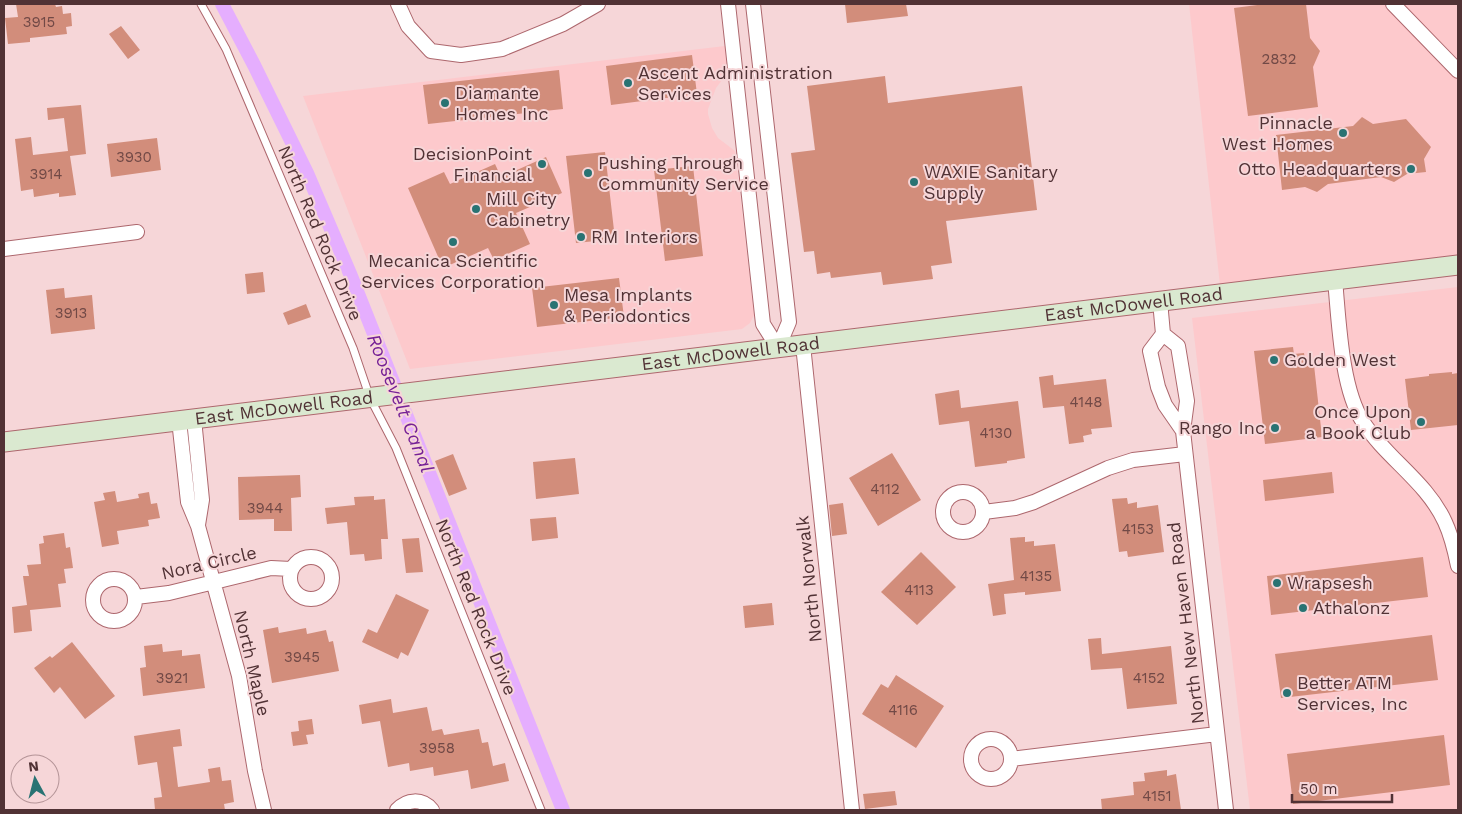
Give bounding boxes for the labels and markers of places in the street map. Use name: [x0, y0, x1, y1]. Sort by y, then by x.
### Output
place label: Ascent Administration Services: [638, 62, 833, 104]
marker: Ascent Administration Services: [622, 77, 634, 89]
place label: Diamante Homes Inc: [455, 82, 549, 124]
marker: Diamante Homes Inc: [439, 97, 451, 109]
place label: Pinnacle West Homes: [1222, 112, 1333, 154]
marker: Pinnacle West Homes: [1337, 127, 1349, 139]
place label: DecisionPoint Financial: [413, 143, 532, 185]
place label: Pushing Through Community Service: [598, 152, 769, 194]
marker: DecisionPoint Financial: [536, 158, 548, 170]
place label: Otto Headquarters: [1238, 158, 1401, 179]
place label: WAXIE Sanitary Supply: [924, 161, 1058, 203]
marker: Otto Headquarters: [1405, 163, 1417, 175]
marker: Pushing Through Community Service: [582, 167, 594, 179]
marker: WAXIE Sanitary Supply: [908, 176, 920, 188]
place label: Mill City Cabinetry: [486, 188, 571, 230]
marker: Mill City Cabinetry: [470, 203, 482, 215]
place label: RM Interiors: [591, 226, 698, 247]
marker: RM Interiors: [575, 231, 587, 243]
marker: Mecanica Scientific Services Corporation: [447, 236, 459, 248]
place label: Mecanica Scientific Services Corporation: [361, 250, 545, 292]
place label: Mesa Implants & Periodontics: [564, 284, 692, 326]
marker: Mesa Implants & Periodontics: [548, 299, 560, 311]
place label: Golden West: [1284, 349, 1396, 370]
marker: Golden West: [1268, 354, 1280, 366]
place label: Once Upon a Book Club: [1306, 401, 1411, 443]
marker: Once Upon a Book Club: [1415, 416, 1427, 428]
place label: Rango Inc: [1179, 417, 1265, 438]
marker: Rango Inc: [1269, 422, 1281, 434]
place label: Wrapsesh: [1287, 572, 1373, 593]
marker: Wrapsesh: [1271, 577, 1283, 589]
place label: Athalonz: [1313, 597, 1390, 618]
marker: Athalonz: [1297, 602, 1309, 614]
place label: Better ATM Services, Inc: [1297, 672, 1408, 714]
marker: Better ATM Services, Inc: [1281, 687, 1293, 699]

